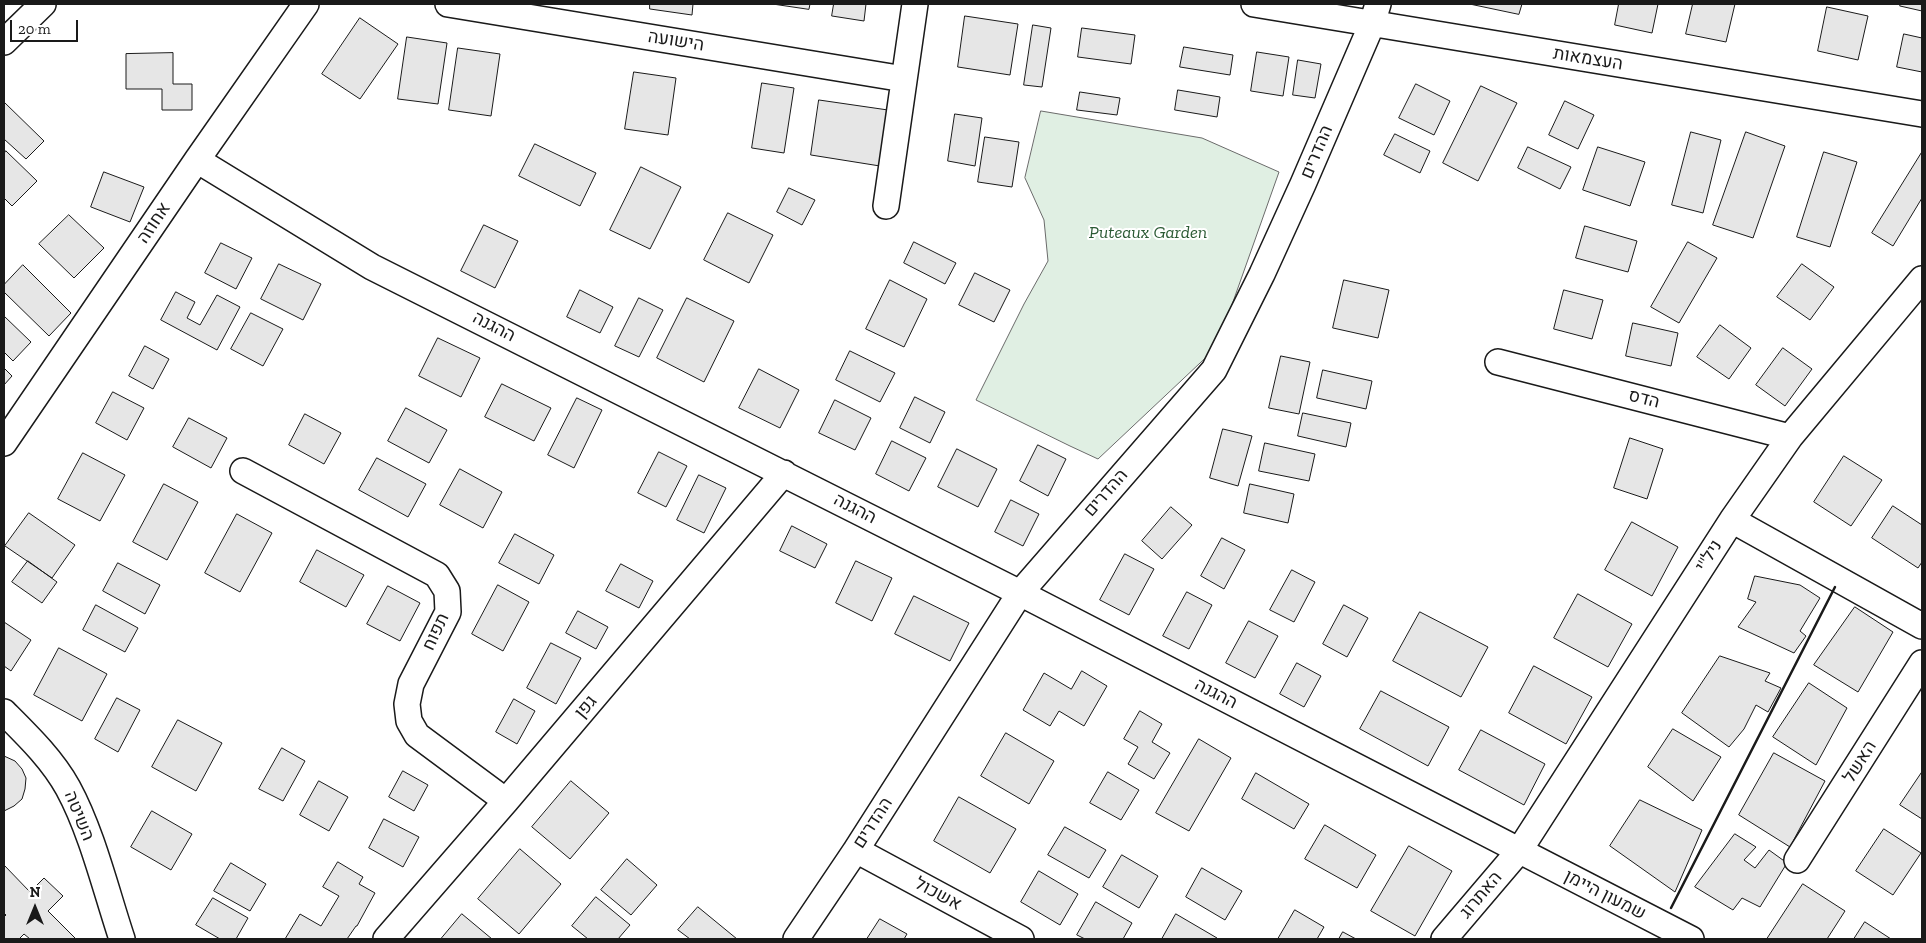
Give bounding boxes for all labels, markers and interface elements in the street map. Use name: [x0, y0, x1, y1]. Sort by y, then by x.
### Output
scale bar: [12, 10, 80, 42]
text: 20 m: [18, 20, 51, 38]
street label: הישועה: [646, 26, 706, 56]
street label: העצמאות: [1552, 43, 1624, 75]
street label: ההדרים: [1296, 122, 1338, 182]
street label: אחוזה: [133, 198, 175, 248]
park label: Puteaux Garden: [1089, 222, 1207, 244]
street label: ההגנה: [469, 307, 519, 347]
street label: הדס: [1626, 385, 1662, 413]
street label: ההדרים: [1079, 465, 1133, 521]
street label: ההגנה: [830, 489, 880, 529]
street label: ניל"י: [1691, 536, 1727, 576]
street label: תפוח: [418, 610, 454, 654]
street label: ההגנה: [1191, 674, 1241, 714]
street label: גפן: [570, 691, 602, 723]
street label: האשל: [1839, 737, 1881, 787]
street label: השיטה: [59, 788, 99, 844]
street label: ההדרים: [849, 794, 897, 852]
street label: שמעון היימן: [1561, 865, 1649, 925]
street label: האתרוג: [1455, 867, 1507, 923]
street label: אשכול: [911, 873, 965, 915]
north arrow: [10, 883, 60, 933]
text: N: [30, 884, 40, 901]

